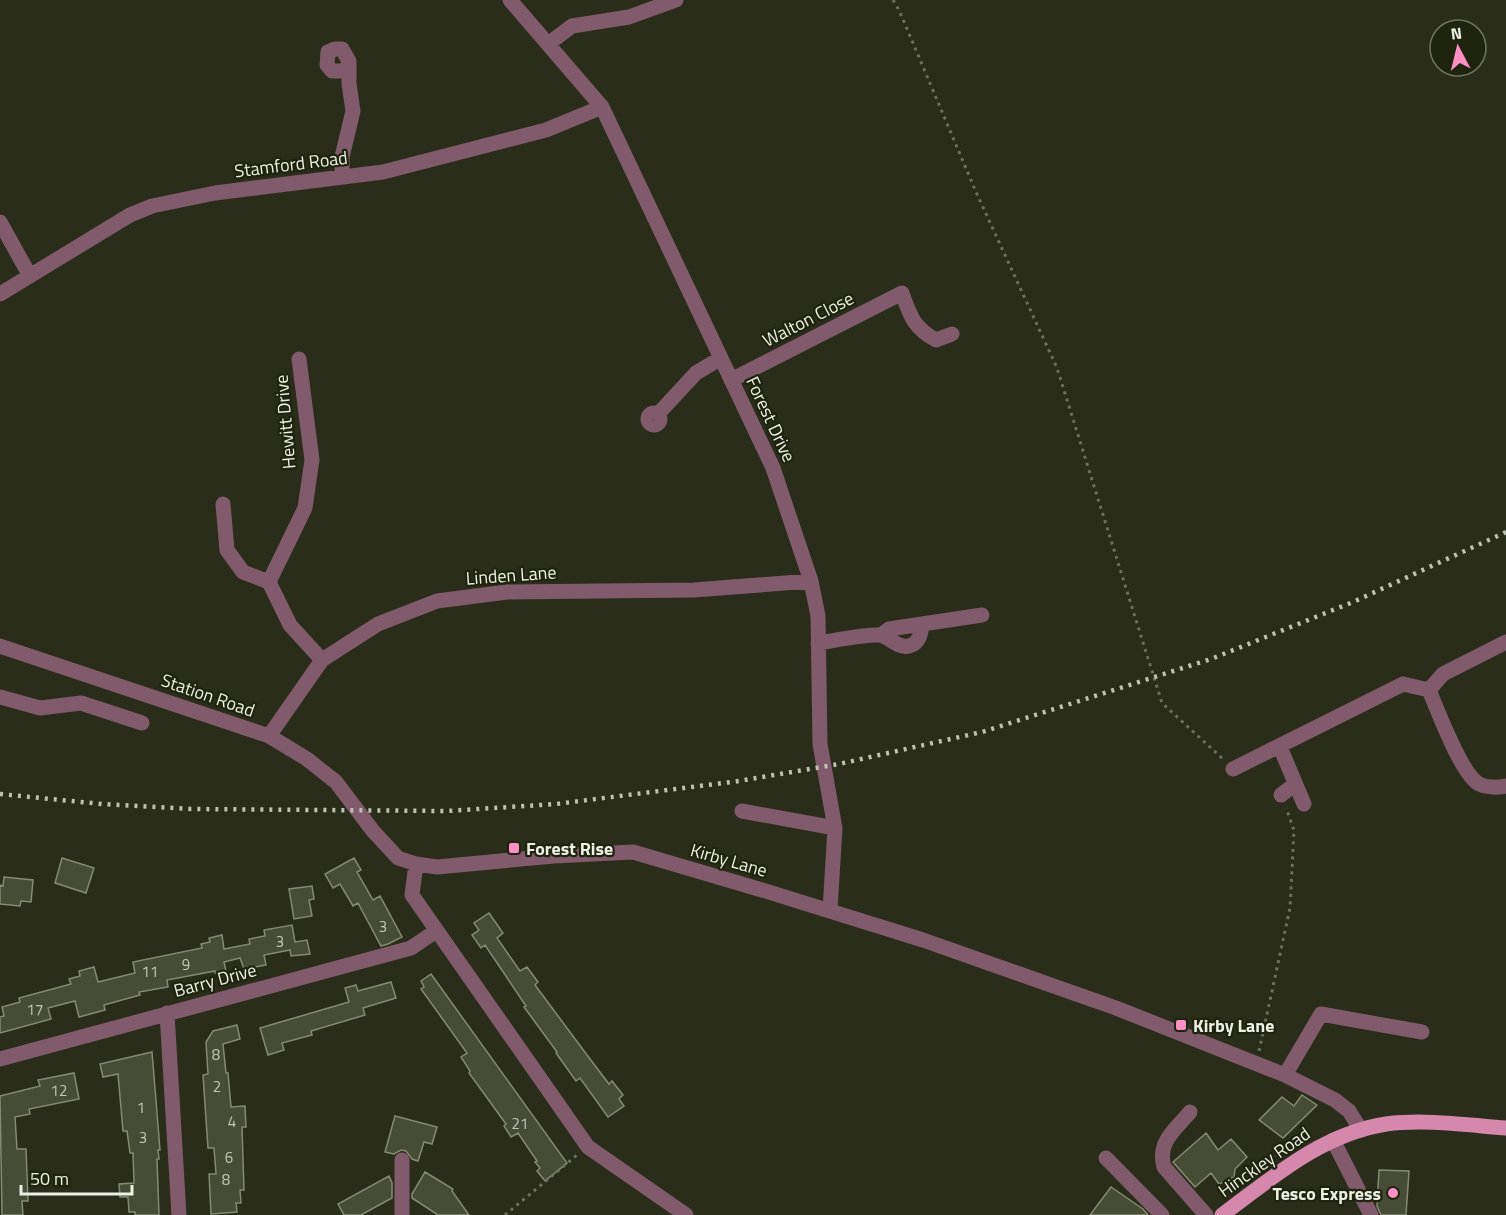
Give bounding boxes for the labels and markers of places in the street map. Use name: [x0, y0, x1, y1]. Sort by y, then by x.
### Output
place label: Forest Rise: [526, 835, 613, 862]
marker: Forest Rise: [507, 841, 521, 855]
place label: Kirby Lane: [1193, 1012, 1274, 1039]
marker: Kirby Lane: [1174, 1018, 1188, 1032]
place label: Tesco Express: [1272, 1180, 1381, 1207]
marker: Tesco Express: [1386, 1186, 1400, 1200]

